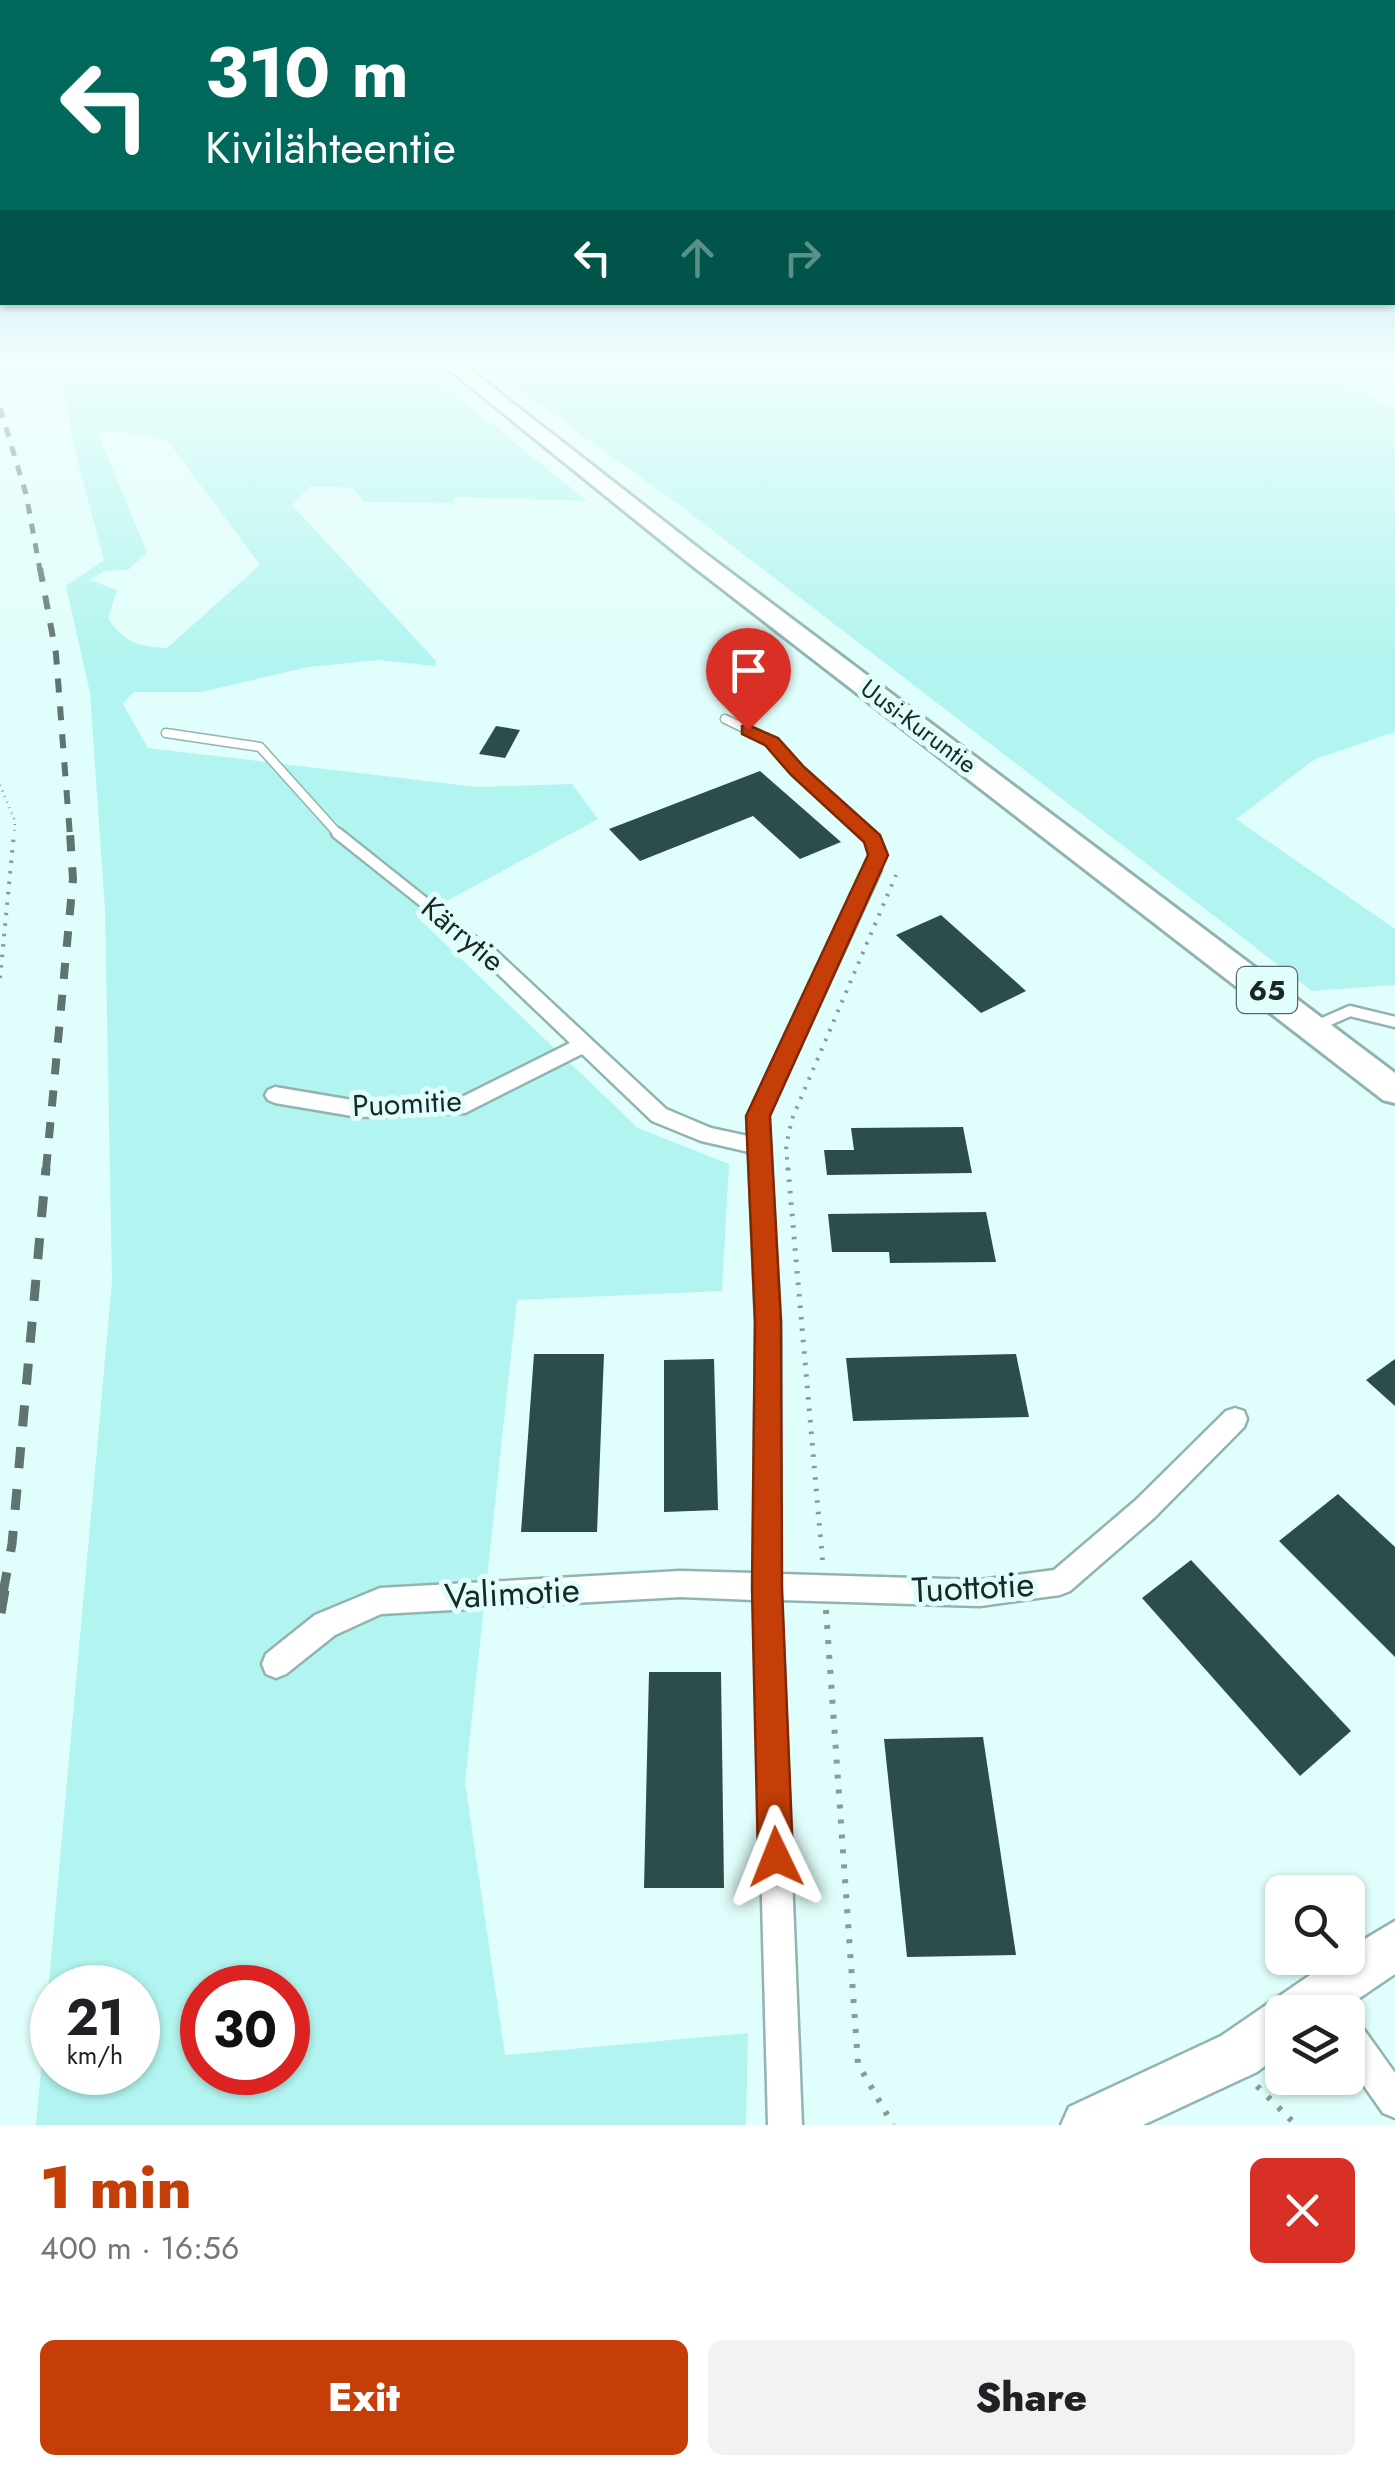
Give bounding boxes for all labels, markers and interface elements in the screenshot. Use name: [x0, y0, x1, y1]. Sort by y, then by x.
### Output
text: 310 m: [205, 22, 409, 123]
icon: left: [40, 40, 170, 170]
text: Kivilähteentie: [205, 115, 456, 180]
icon: left: [565, 230, 620, 285]
icon: ahead: [670, 230, 725, 285]
icon: right: [775, 230, 830, 285]
pin: [706, 628, 791, 731]
icon: arrive: [721, 643, 776, 698]
street label: Uusi-Kuruntie: [853, 670, 985, 782]
street label: Kärrytie: [412, 886, 514, 982]
road number: 65: [1237, 967, 1297, 1013]
street label: Puomitie: [351, 1079, 463, 1127]
street label: Tuottotie: [911, 1559, 1035, 1615]
street label: Valimotie: [443, 1564, 581, 1622]
position arrow: [724, 1805, 828, 1909]
map controls: [1265, 1875, 1365, 2095]
button: search: [1265, 1875, 1365, 1975]
speed limit sign: 30: [180, 1965, 310, 2095]
text: 21: [66, 1981, 124, 2054]
button: layers: [1265, 1995, 1365, 2095]
text: km/h: [67, 2037, 123, 2073]
text: 1 min: [40, 2144, 192, 2231]
button: close: [1250, 2158, 1355, 2263]
text: 400 m · 16:56: [40, 2225, 239, 2271]
button: Exit: [40, 2340, 688, 2455]
button: Share: [708, 2340, 1355, 2455]

